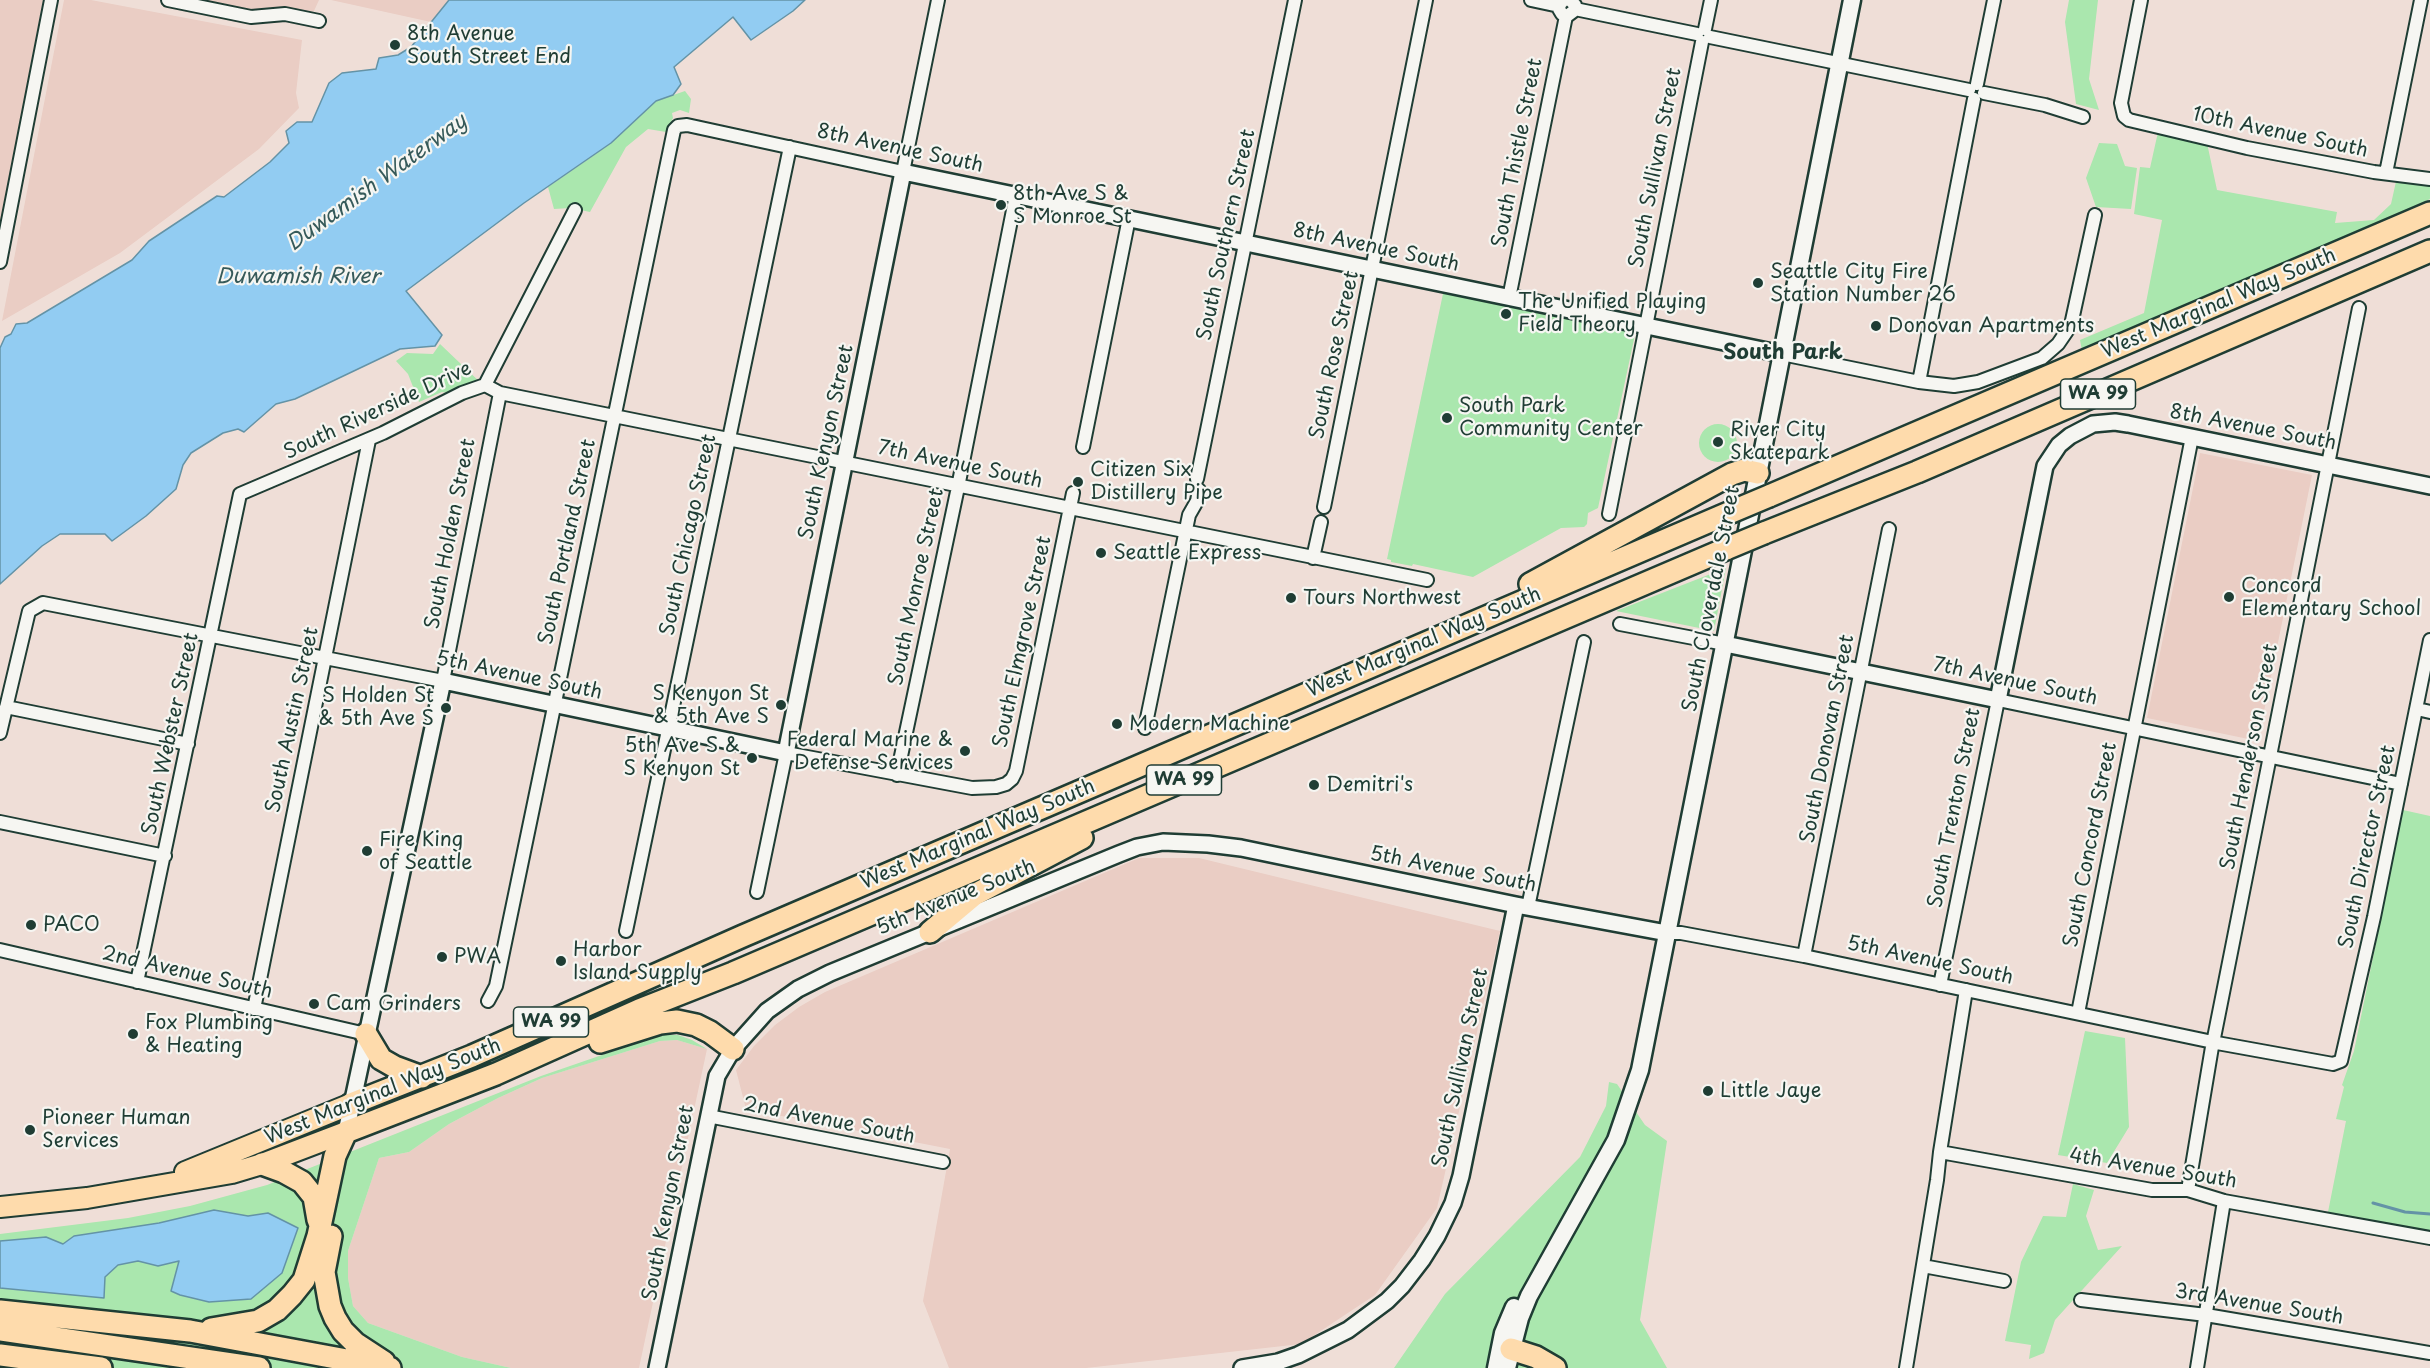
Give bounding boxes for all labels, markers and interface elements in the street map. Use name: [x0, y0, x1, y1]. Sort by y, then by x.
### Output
place label: 8th Avenue South Street End: [407, 22, 571, 69]
marker: 8th Avenue South Street End: [388, 38, 402, 52]
street label: South Thistle Street: [1488, 56, 1548, 250]
street label: South Sullivan Street: [1625, 66, 1687, 270]
street label: 10th Avenue South: [2190, 103, 2370, 163]
water label: Duwamish Waterway: [282, 109, 472, 257]
street label: 8th Avenue South: [815, 120, 985, 178]
street label: South Southern Street: [1193, 127, 1261, 343]
place label: 8th Ave S & S Monroe St: [1013, 182, 1132, 229]
marker: 8th Ave S & S Monroe St: [994, 198, 1008, 212]
street label: 8th Avenue South: [1291, 219, 1461, 277]
street label: West Marginal Way South: [2098, 244, 2340, 364]
place label: Seattle City Fire Station Number 26: [1770, 260, 1956, 307]
water label: Duwamish River: [216, 264, 380, 290]
street label: South Rose Street: [1305, 269, 1365, 441]
marker: Seattle City Fire Station Number 26: [1751, 276, 1765, 290]
place label: The Unified Playing Field Theory: [1518, 290, 1706, 337]
marker: The Unified Playing Field Theory: [1499, 307, 1513, 321]
place label: Donovan Apartments: [1888, 314, 2094, 338]
marker: Donovan Apartments: [1869, 319, 1883, 333]
district label: South Park: [1723, 340, 1843, 366]
street label: South Kenyon Street: [795, 342, 859, 542]
street label: South Riverside Drive: [280, 357, 476, 465]
road number: WA 99: [2060, 379, 2136, 409]
place label: South Park Community Center: [1459, 394, 1643, 441]
street label: 8th Avenue South: [2168, 400, 2338, 456]
marker: South Park Community Center: [1440, 411, 1454, 425]
place label: River City Skatepark: [1730, 418, 1830, 465]
street label: South Chicago Street: [656, 432, 722, 638]
marker: River City Skatepark: [1711, 435, 1725, 449]
street label: 7th Avenue South: [876, 436, 1044, 494]
street label: South Holden Street: [421, 437, 481, 631]
street label: South Portland Street: [534, 437, 602, 647]
place label: Citizen Six Distillery Pipe: [1090, 458, 1223, 505]
marker: Citizen Six Distillery Pipe: [1071, 475, 1085, 489]
street label: South Cloverdale Street: [1678, 484, 1746, 714]
street label: South Monroe Street: [884, 486, 950, 688]
street label: South Elmgrove Street: [989, 534, 1057, 750]
place label: Seattle Express: [1113, 541, 1261, 565]
marker: Seattle Express: [1094, 546, 1108, 560]
place label: Concord Elementary School: [2241, 574, 2421, 621]
street label: West Marginal Way South: [1303, 583, 1545, 703]
place label: Tours Northwest: [1303, 586, 1461, 610]
marker: Concord Elementary School: [2222, 590, 2236, 604]
marker: Tours Northwest: [1284, 591, 1298, 605]
street label: South Austin Street: [262, 625, 324, 815]
street label: South Webster Street: [138, 631, 204, 837]
street label: South Donovan Street: [1796, 633, 1860, 845]
street label: South Henderson Street: [2216, 642, 2284, 872]
street label: 5th Avenue South: [434, 647, 604, 705]
street label: 7th Avenue South: [1931, 653, 2099, 711]
place label: S Kenyon St & 5th Ave S: [652, 682, 769, 729]
place label: S Holden St & 5th Ave S: [319, 684, 434, 731]
marker: S Kenyon St & 5th Ave S: [774, 698, 788, 712]
marker: S Holden St & 5th Ave S: [439, 701, 453, 715]
street label: South Trenton Street: [1924, 706, 1986, 910]
place label: Modern Machine: [1129, 712, 1290, 736]
marker: Modern Machine: [1110, 717, 1124, 731]
place label: Federal Marine & Defense Services: [786, 728, 953, 775]
place label: 5th Ave S & S Kenyon St: [623, 734, 740, 781]
street label: South Concord Street: [2059, 740, 2123, 950]
street label: South Director Street: [2335, 743, 2401, 951]
marker: Federal Marine & Defense Services: [958, 744, 972, 758]
marker: 5th Ave S & S Kenyon St: [745, 751, 759, 765]
road number: WA 99: [1146, 765, 1222, 795]
place label: Demitri's: [1326, 773, 1413, 797]
street label: West Marginal Way South: [857, 775, 1099, 895]
marker: Demitri's: [1307, 778, 1321, 792]
place label: Fire King of Seattle: [379, 828, 473, 875]
street label: 5th Avenue South: [1368, 842, 1538, 898]
marker: Fire King of Seattle: [360, 844, 374, 858]
street label: 5th Avenue South: [873, 855, 1039, 941]
place label: PACO: [43, 913, 100, 937]
marker: PACO: [24, 918, 38, 932]
street label: 5th Avenue South: [1845, 932, 2015, 990]
place label: Harbor Island Supply: [573, 938, 702, 985]
street label: 2nd Avenue South: [99, 942, 275, 1004]
place label: PWA: [454, 945, 501, 969]
marker: PWA: [435, 950, 449, 964]
marker: Harbor Island Supply: [554, 954, 568, 968]
street label: South Sullivan Street: [1428, 966, 1494, 1170]
place label: Cam Grinders: [326, 992, 461, 1016]
marker: Cam Grinders: [307, 997, 321, 1011]
road number: WA 99: [514, 1007, 588, 1037]
place label: Fox Plumbing & Heating: [145, 1011, 273, 1058]
marker: Fox Plumbing & Heating: [126, 1027, 140, 1041]
street label: West Marginal Way South: [262, 1034, 504, 1150]
place label: Little Jaye: [1720, 1079, 1821, 1103]
marker: Little Jaye: [1701, 1084, 1715, 1098]
street label: 2nd Avenue South: [741, 1093, 917, 1149]
street label: South Kenyon Street: [638, 1103, 700, 1303]
place label: Pioneer Human Services: [42, 1106, 191, 1153]
marker: Pioneer Human Services: [23, 1123, 37, 1137]
street label: 4th Avenue South: [2067, 1144, 2239, 1194]
street label: 3rd Avenue South: [2173, 1280, 2345, 1330]

